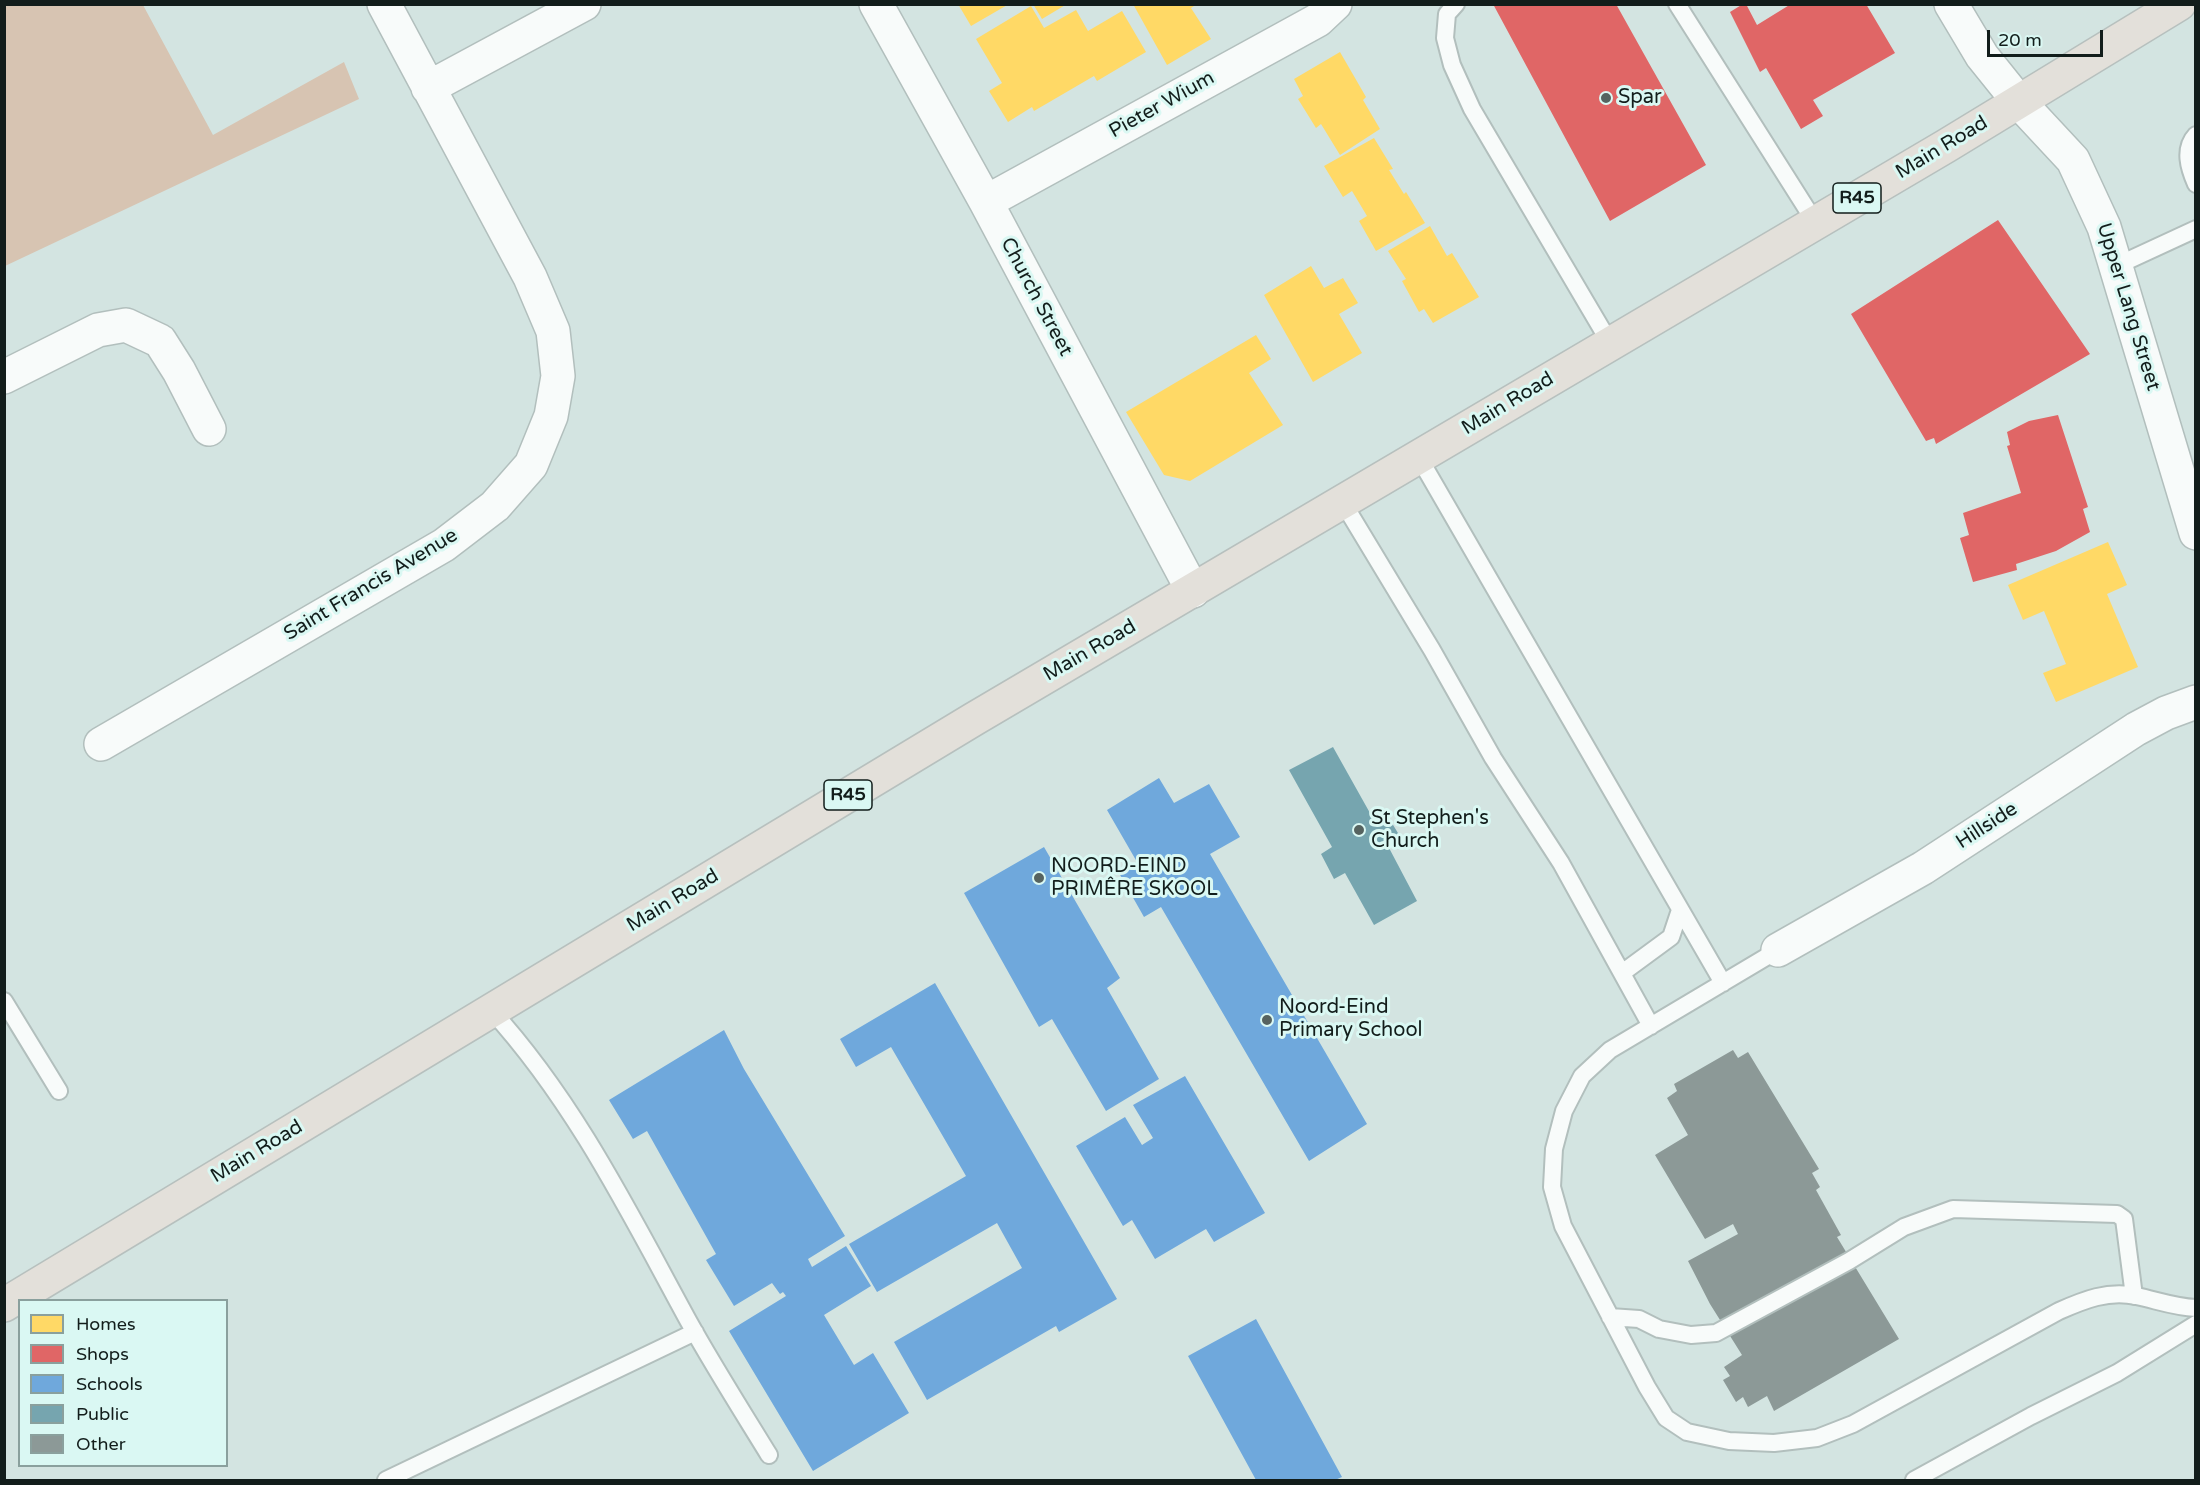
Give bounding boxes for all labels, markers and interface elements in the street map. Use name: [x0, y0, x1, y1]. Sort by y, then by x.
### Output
scale bar: [1990, 18, 2106, 56]
text: 20 m: [1998, 29, 2042, 51]
street label: Pieter Wium: [1105, 66, 1219, 144]
place label: Spar: [1618, 86, 1662, 110]
marker: Spar: [1599, 91, 1613, 105]
street label: Main Road: [1892, 111, 1992, 185]
road number: R45: [1833, 183, 1881, 213]
street label: Upper Lang Street: [2091, 220, 2165, 394]
street label: Church Street: [995, 234, 1077, 360]
street label: Main Road: [1458, 367, 1558, 441]
street label: Saint Francis Avenue: [280, 524, 462, 646]
street label: Main Road: [1039, 615, 1141, 687]
road number: R45: [824, 780, 872, 810]
street label: Hillside: [1952, 797, 2022, 855]
place label: St Stephen's Church: [1371, 807, 1489, 854]
marker: St Stephen's Church: [1352, 823, 1366, 837]
place label: NOORD-EIND PRIMÊRE SKOOL: [1051, 855, 1218, 902]
street label: Main Road: [623, 864, 723, 938]
marker: NOORD-EIND PRIMÊRE SKOOL: [1032, 871, 1046, 885]
place label: Noord-Eind Primary School: [1279, 996, 1423, 1043]
marker: Noord-Eind Primary School: [1260, 1013, 1274, 1027]
street label: Main Road: [207, 1115, 307, 1189]
legend: [18, 1299, 228, 1467]
text: Homes: [76, 1313, 136, 1335]
text: Shops: [76, 1343, 129, 1365]
text: Schools: [76, 1373, 143, 1395]
text: Public: [76, 1403, 129, 1425]
text: Other: [76, 1433, 126, 1455]

